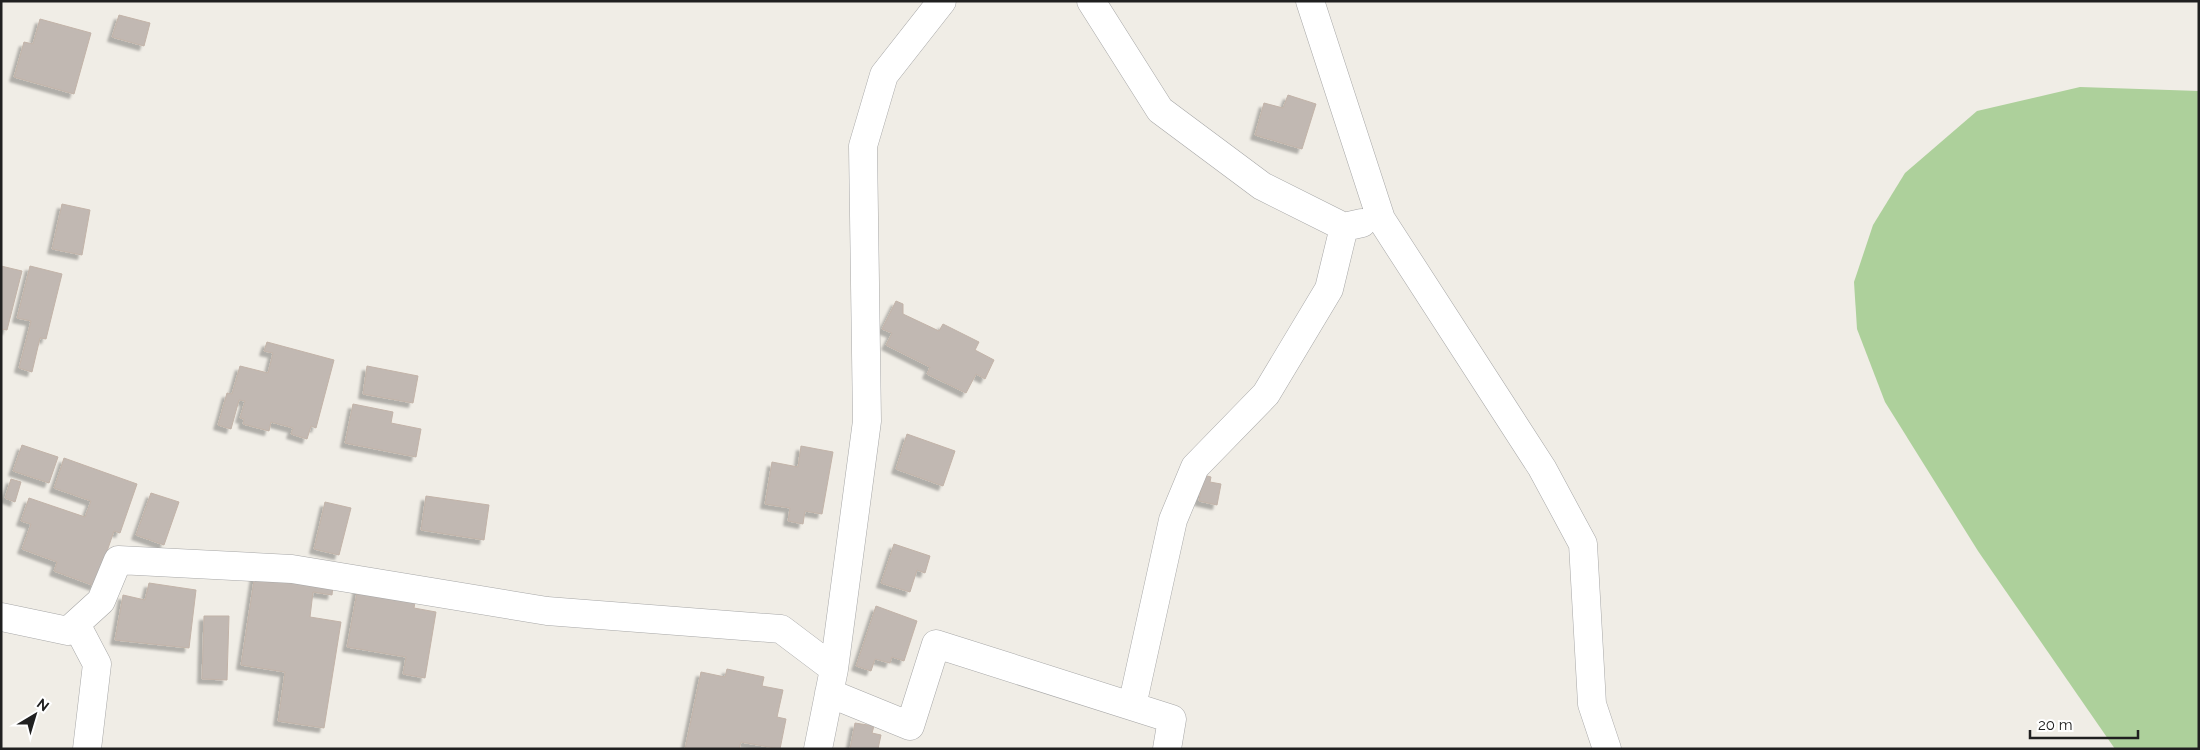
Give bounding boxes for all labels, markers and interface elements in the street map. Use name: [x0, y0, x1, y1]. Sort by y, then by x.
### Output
north arrow: [10, 690, 60, 740]
text: N: [34, 695, 52, 714]
scale bar: [2030, 708, 2138, 740]
text: 20 m: [2038, 716, 2073, 734]

